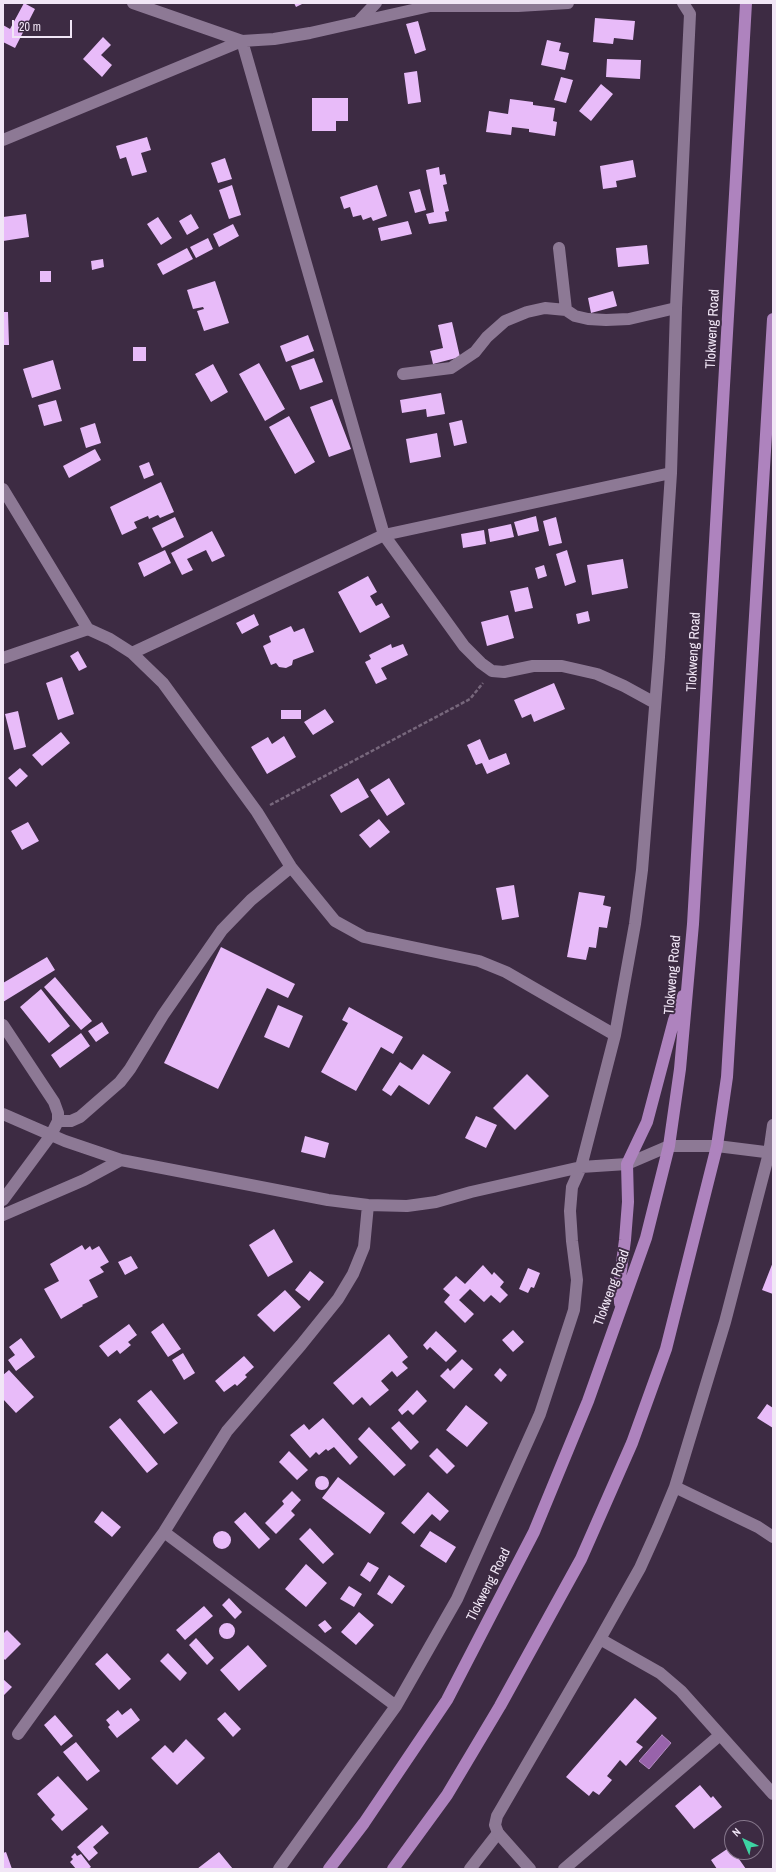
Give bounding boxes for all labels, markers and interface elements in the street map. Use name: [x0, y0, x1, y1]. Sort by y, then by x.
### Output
scale bar: [14, 12, 74, 38]
text: 20 m: [19, 19, 41, 35]
street label: Tlokweng Road: [703, 289, 723, 369]
street label: Tlokweng Road: [684, 612, 704, 692]
street label: Tlokweng Road: [661, 935, 685, 1015]
street label: Tlokweng Road: [590, 1248, 634, 1328]
street label: Tlokweng Road: [463, 1546, 515, 1624]
north arrow: [724, 1820, 764, 1860]
text: N: [729, 1825, 744, 1839]

